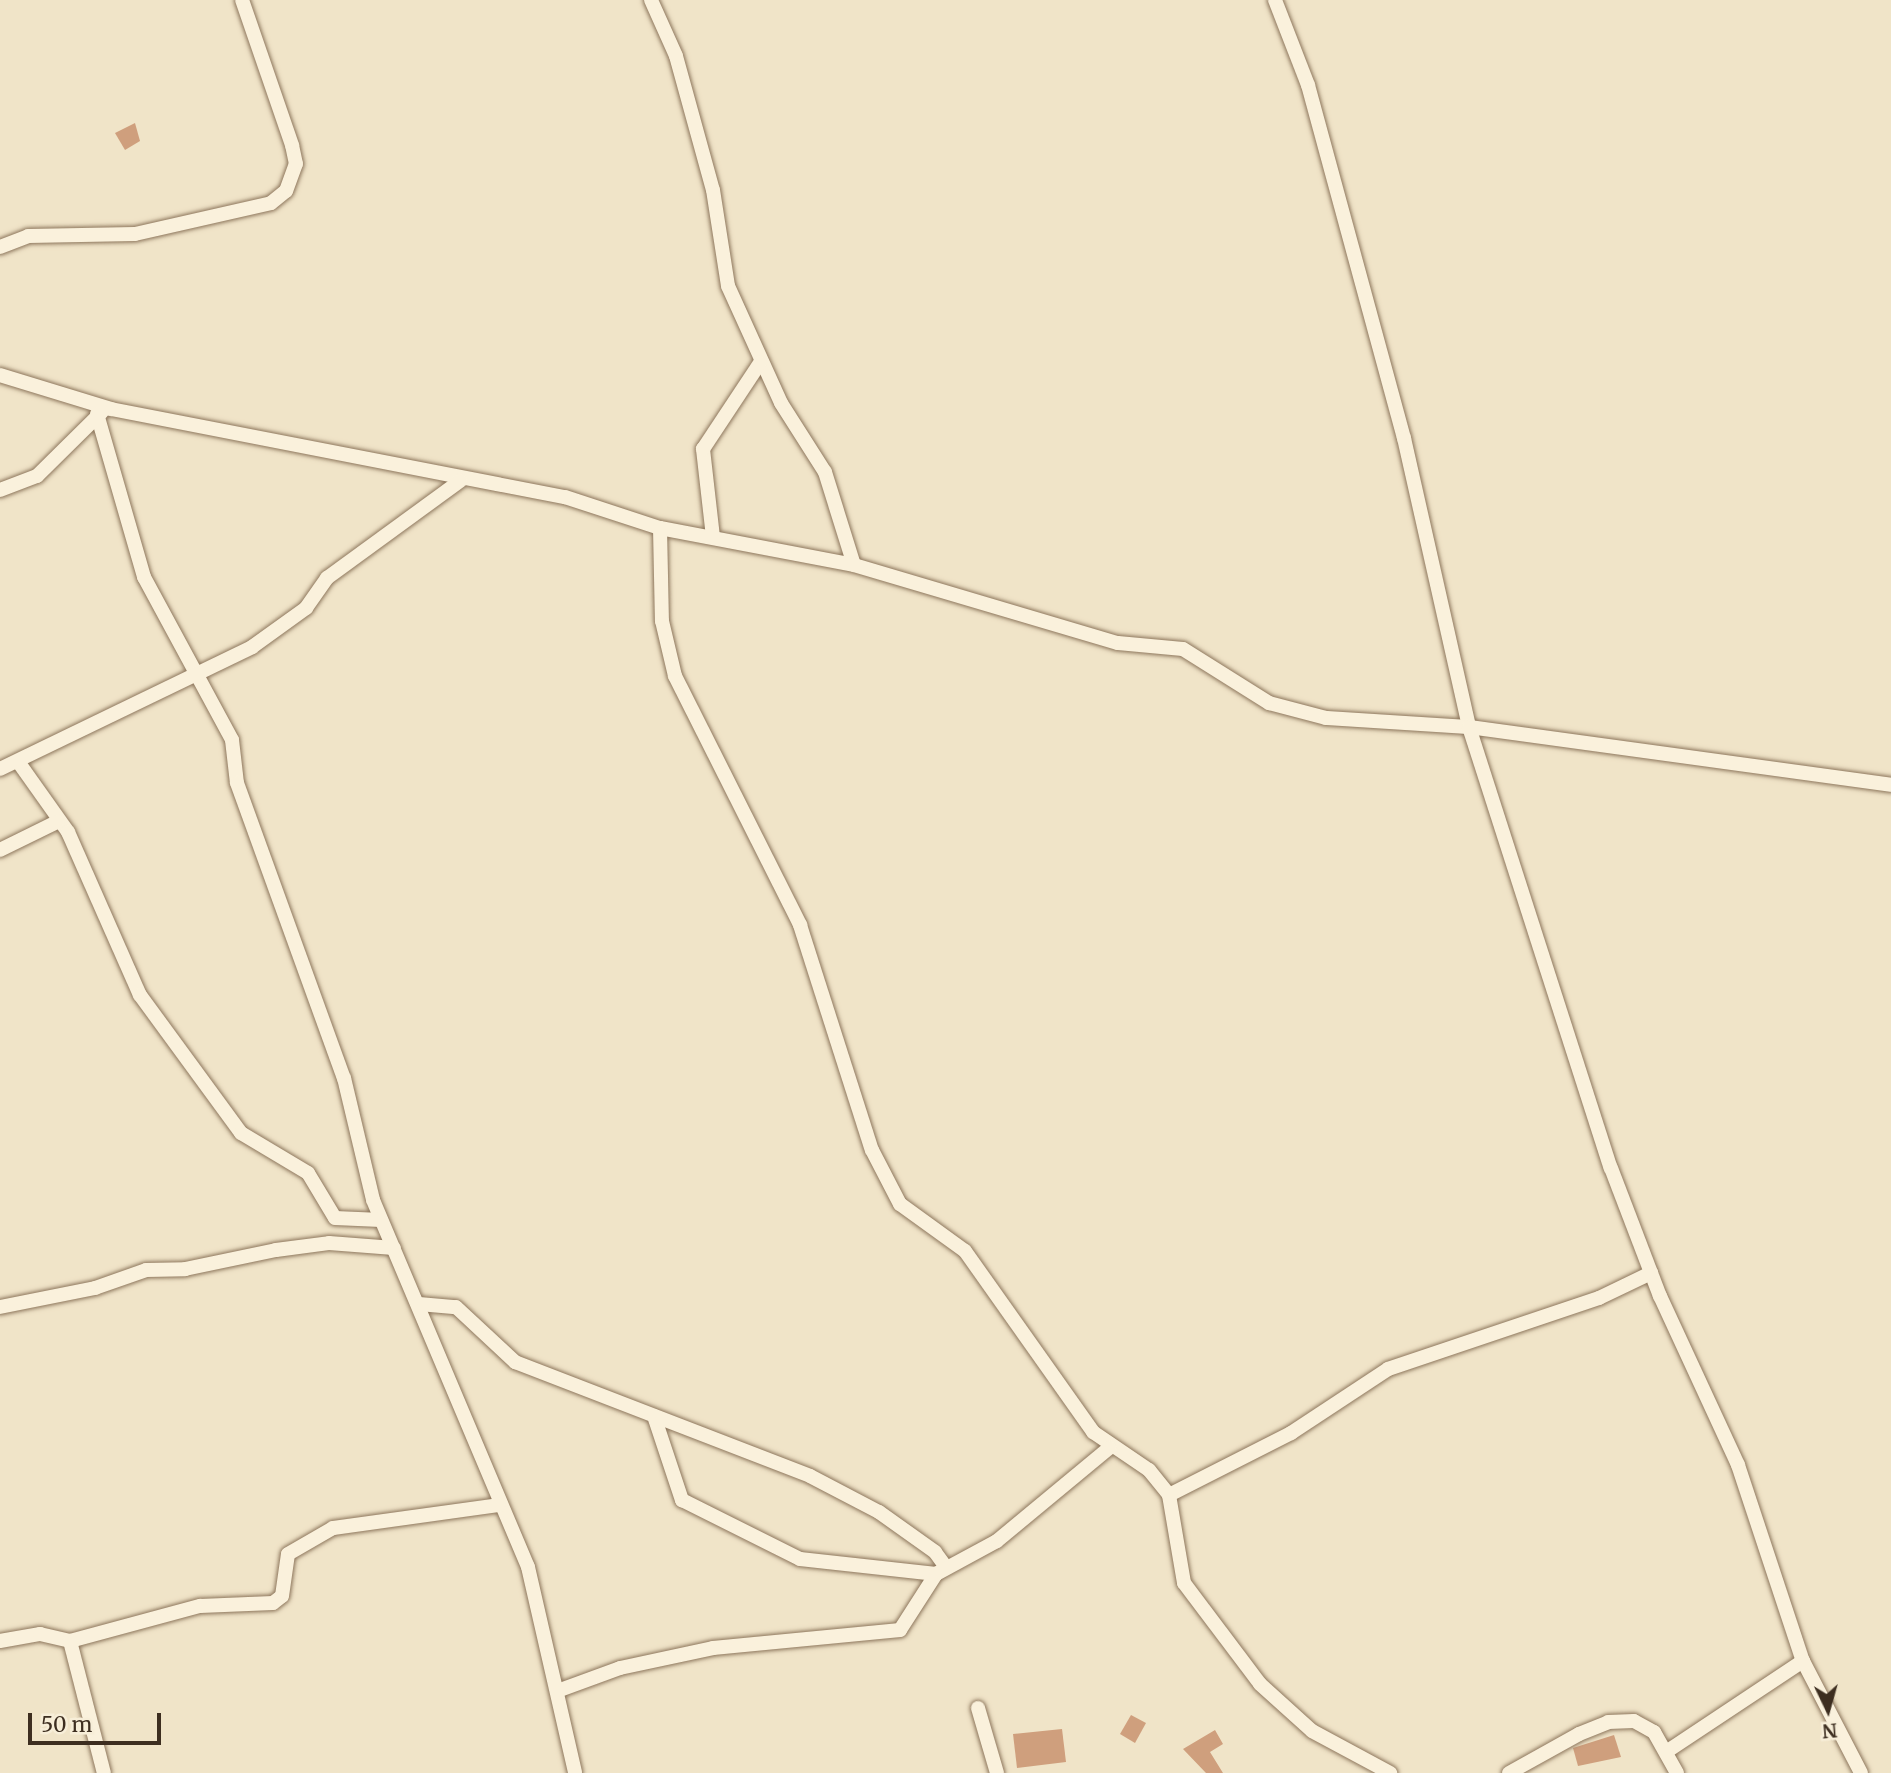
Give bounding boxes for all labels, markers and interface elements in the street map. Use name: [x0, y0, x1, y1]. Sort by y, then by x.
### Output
north arrow: [1793, 1675, 1863, 1745]
scale bar: [32, 1700, 164, 1744]
text: 50 m: [41, 1711, 92, 1738]
text: N: [1821, 1718, 1838, 1744]

